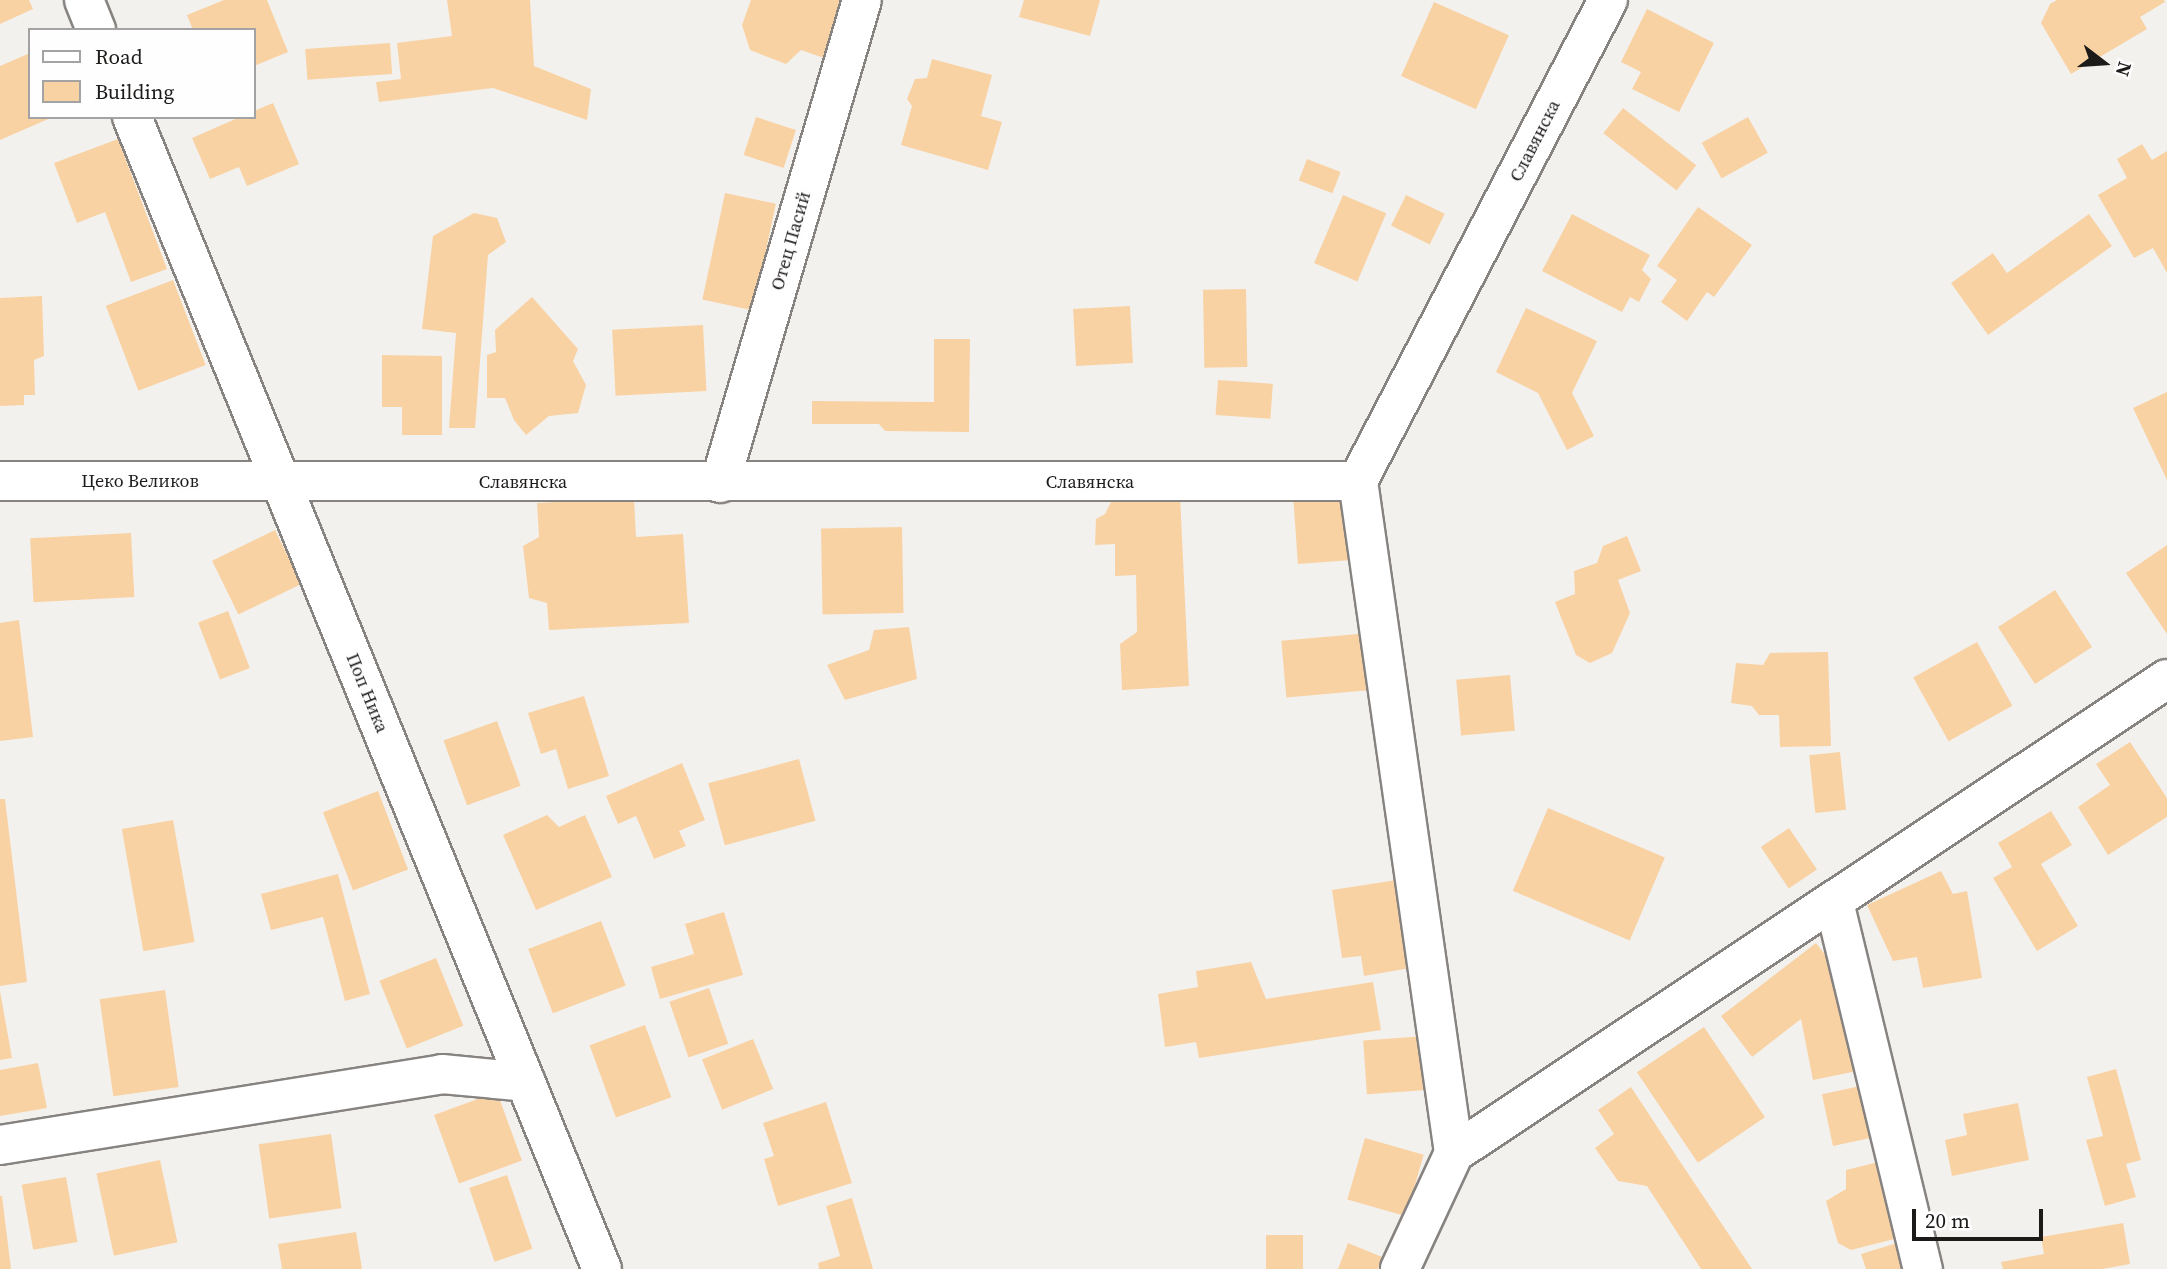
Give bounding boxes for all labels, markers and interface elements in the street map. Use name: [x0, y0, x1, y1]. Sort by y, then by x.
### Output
legend: [28, 28, 256, 119]
north arrow: [2069, 28, 2139, 98]
text: Road: [95, 42, 143, 71]
text: N: [2110, 59, 2139, 80]
text: Building: [95, 77, 174, 106]
street label: Славянска: [1505, 97, 1565, 185]
street label: Отец Пасий: [767, 189, 815, 293]
street label: Цеко Великов: [81, 470, 199, 492]
street label: Славянска: [479, 471, 567, 493]
street label: Славянска: [1046, 471, 1134, 493]
street label: Поп Ника: [341, 650, 393, 736]
scale bar: [1915, 1196, 2046, 1240]
text: 20 m: [1925, 1206, 1970, 1235]

